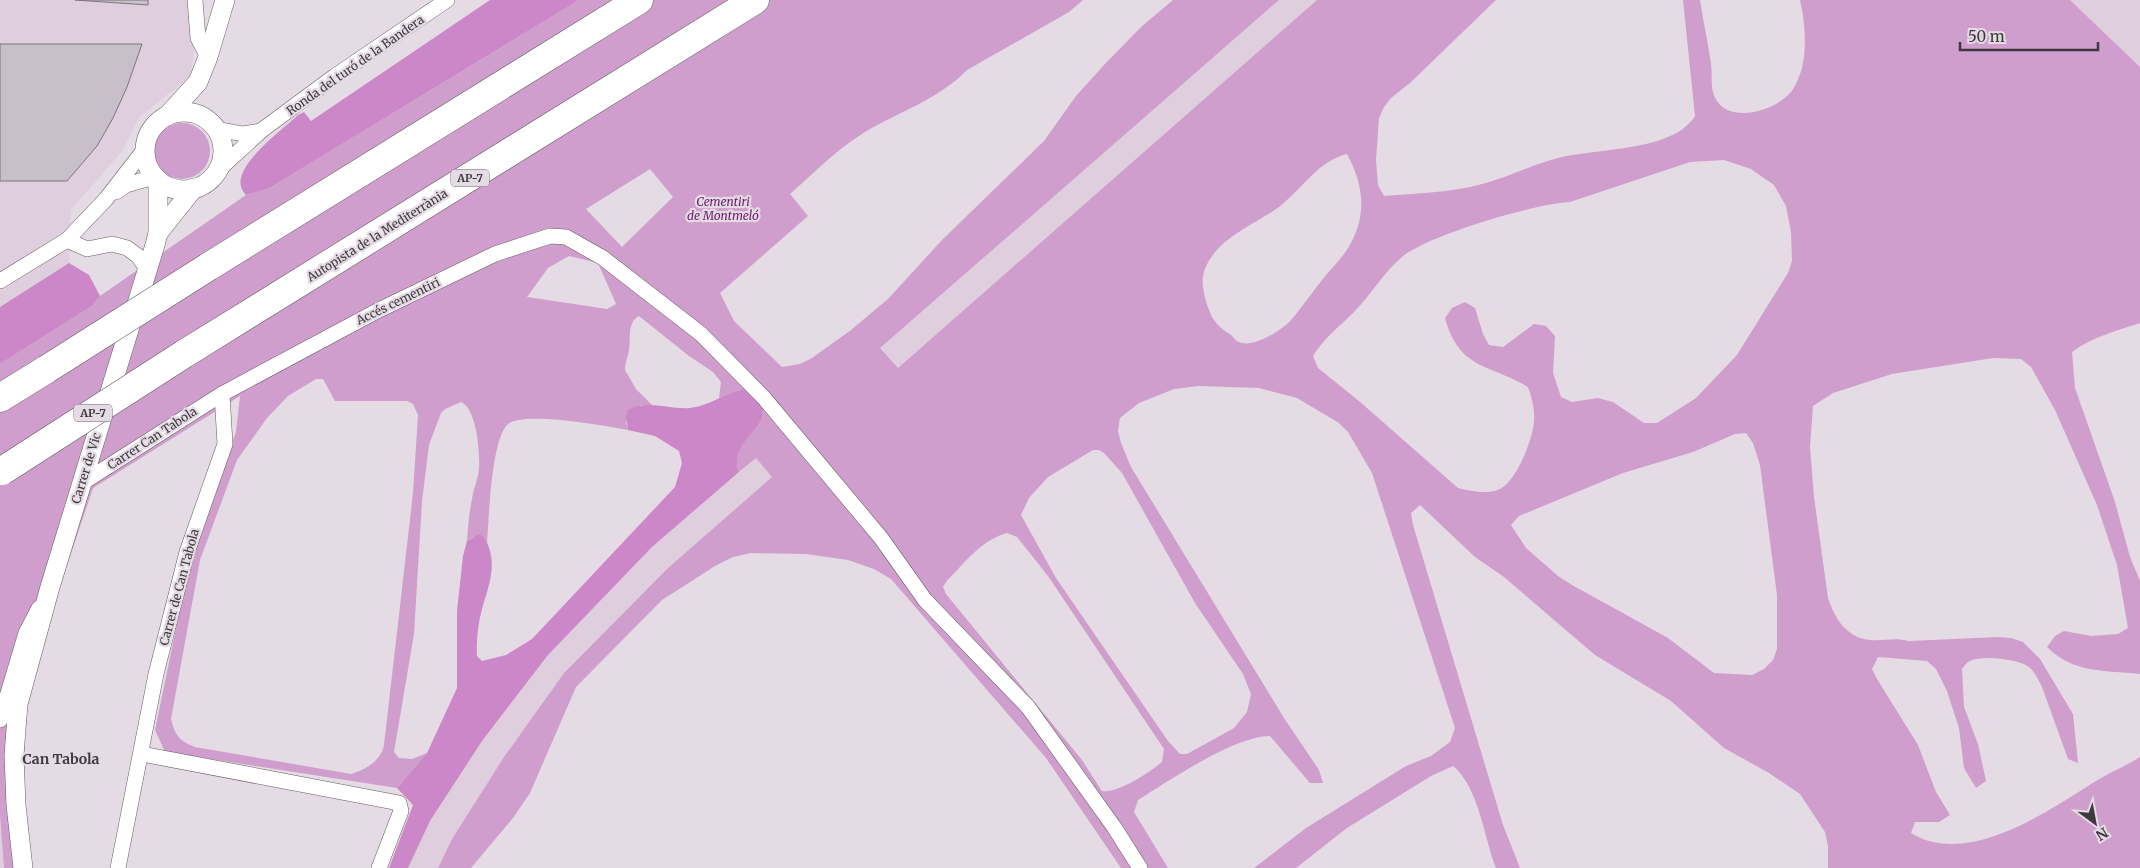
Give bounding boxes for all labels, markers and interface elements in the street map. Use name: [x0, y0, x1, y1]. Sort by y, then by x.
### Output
street label: Ronda del turó de la Bandera: [283, 11, 427, 118]
scale bar: [1960, 20, 2098, 52]
text: 50 m: [1968, 27, 2005, 46]
road number: AP-7: [451, 170, 489, 187]
street label: Autopista de la Mediterrània: [303, 185, 451, 285]
park label: Cementiri de Montmeló: [687, 194, 759, 223]
street label: Accés cementiri: [353, 274, 443, 328]
street label: Carrer Can Tabola: [104, 403, 200, 473]
road number: AP-7: [74, 404, 112, 422]
street label: Carrer de Vic: [68, 431, 104, 505]
street label: Carrer de Can Tabola: [156, 527, 202, 647]
district label: Can Tabola: [23, 750, 100, 768]
north arrow: [2070, 798, 2120, 848]
text: N: [2092, 823, 2111, 845]

